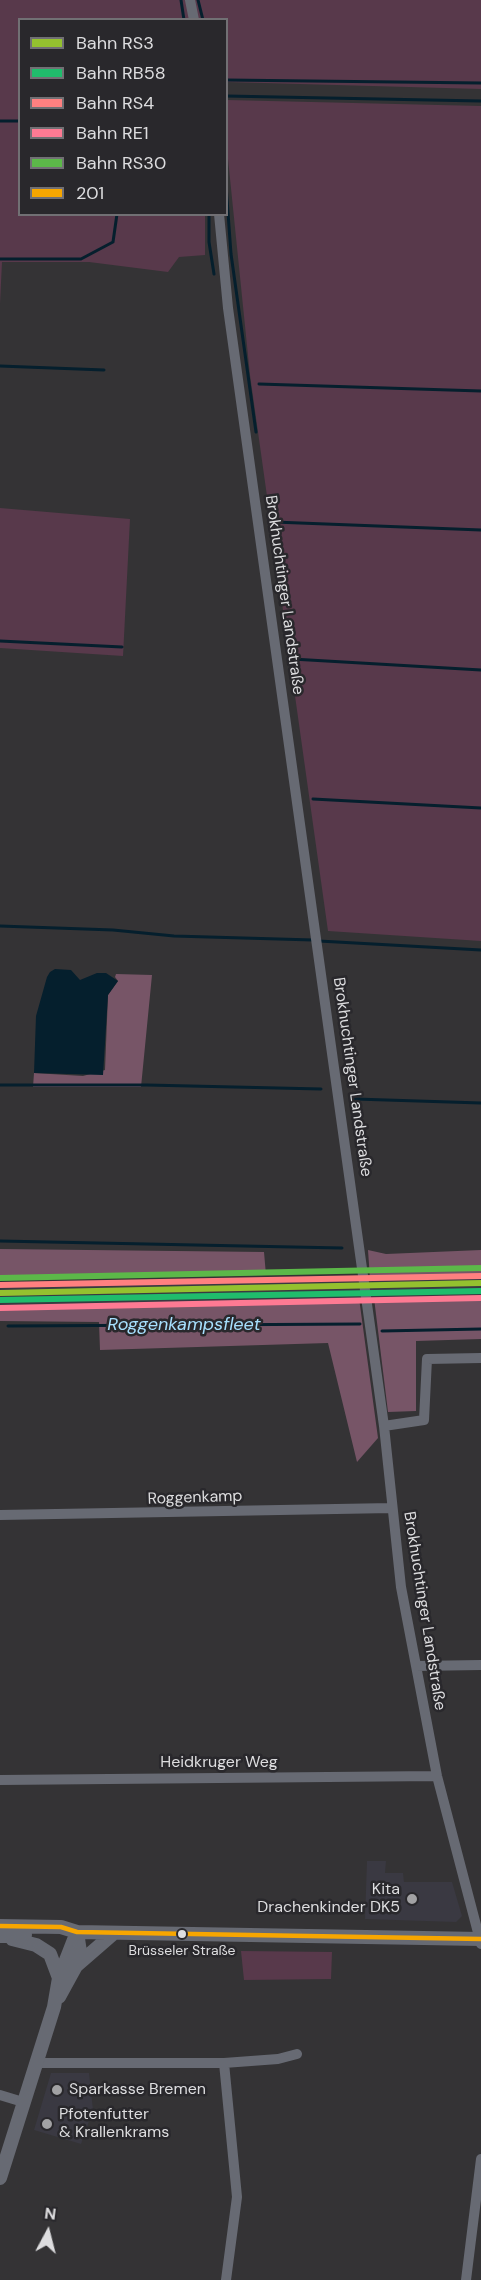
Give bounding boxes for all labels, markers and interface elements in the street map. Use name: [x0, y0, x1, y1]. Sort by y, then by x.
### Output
legend: [18, 18, 228, 216]
text: Bahn RS3: [76, 31, 154, 55]
text: Bahn RB58: [76, 61, 166, 85]
text: Bahn RS4: [76, 91, 154, 115]
text: Bahn RE1: [76, 121, 149, 145]
text: Bahn RS30: [76, 151, 166, 175]
text: 201: [76, 181, 104, 205]
street label: Brokhuchtinger Landstraße: [261, 494, 307, 696]
street label: Brokhuchtinger Landstraße: [329, 976, 375, 1178]
water label: Roggenkampsfleet: [107, 1314, 261, 1336]
street label: Roggenkamp: [147, 1487, 243, 1509]
street label: Brokhuchtinger Landstraße: [399, 1510, 449, 1712]
street label: Heidkruger Weg: [160, 1753, 278, 1773]
place label: Kita Drachenkinder DK5: [257, 1880, 400, 1918]
marker: Kita Drachenkinder DK5: [405, 1892, 419, 1906]
marker: Brüsseler Straße: [176, 1928, 188, 1940]
place label: Brüsseler Straße: [128, 1943, 236, 1959]
place label: Sparkasse Bremen: [69, 2080, 206, 2100]
marker: Sparkasse Bremen: [50, 2083, 64, 2097]
place label: Pfotenfutter & Krallenkrams: [59, 2105, 169, 2143]
marker: Pfotenfutter & Krallenkrams: [40, 2117, 54, 2131]
north arrow: [18, 2202, 78, 2262]
text: N: [43, 2203, 57, 2225]

